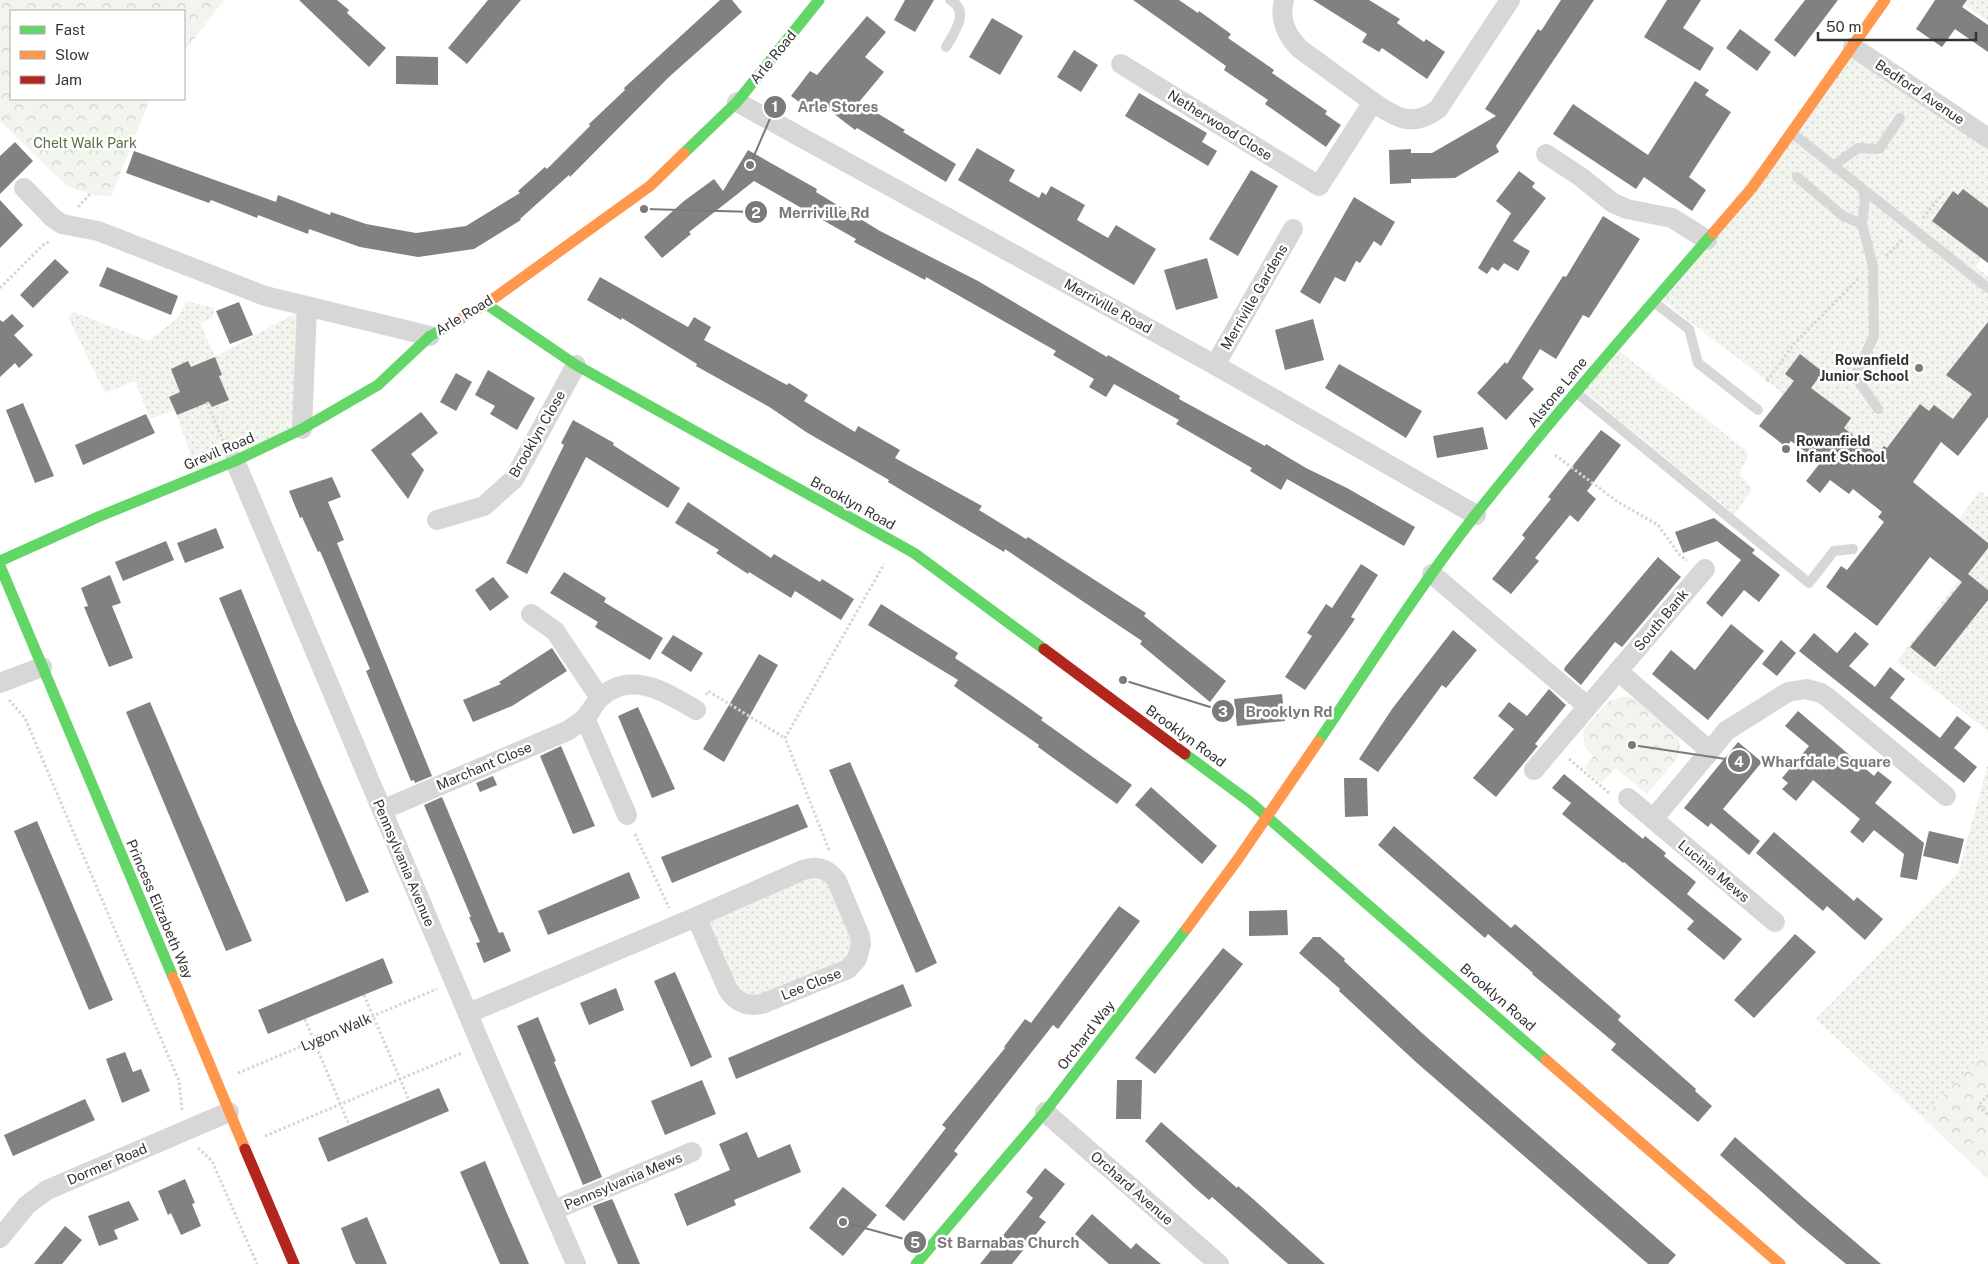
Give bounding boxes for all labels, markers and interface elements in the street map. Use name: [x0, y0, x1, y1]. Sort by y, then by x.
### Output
legend: [10, 10, 185, 100]
scale bar: [1818, 10, 1976, 42]
text: 50 m: [1826, 18, 1861, 35]
text: Fast: [55, 21, 85, 38]
street label: Arle Road: [747, 27, 799, 87]
text: Slow: [55, 46, 90, 63]
street label: Bedford Avenue: [1872, 56, 1968, 128]
text: Jam: [55, 71, 82, 88]
street label: Netherwood Close: [1165, 86, 1275, 164]
callout: Arle Stores: [762, 92, 889, 122]
text: 1: [772, 98, 778, 115]
text: Arle Stores: [797, 98, 879, 115]
park label: Chelt Walk Park: [33, 135, 137, 151]
callout: Merriville Rd: [743, 197, 879, 227]
text: 2: [751, 204, 761, 221]
text: Merriville Rd: [779, 204, 869, 221]
street label: Merriville Gardens: [1217, 241, 1291, 353]
street label: Merriville Road: [1061, 275, 1155, 337]
street label: Arle Road: [433, 292, 495, 338]
place label: Rowanfield Junior School: [1820, 352, 1909, 384]
street label: Alstone Lane: [1524, 354, 1590, 430]
marker: Rowanfield Junior School: [1913, 362, 1925, 374]
street label: Brooklyn Close: [506, 388, 568, 480]
street label: Grevil Road: [181, 429, 257, 473]
place label: Rowanfield Infant School: [1796, 433, 1886, 465]
marker: Rowanfield Infant School: [1780, 443, 1792, 455]
street label: Brooklyn Road: [808, 473, 898, 533]
street label: South Bank: [1631, 586, 1691, 654]
callout: Brooklyn Rd: [1210, 696, 1342, 726]
street label: Brooklyn Road: [1143, 702, 1229, 770]
text: 3: [1218, 703, 1228, 720]
text: Brooklyn Rd: [1246, 703, 1332, 720]
street label: Marchant Close: [434, 739, 534, 793]
callout: Wharfdale Square: [1726, 746, 1901, 776]
text: 4: [1734, 753, 1744, 770]
text: Wharfdale Square: [1761, 753, 1891, 770]
street label: Pennsylvania Avenue: [370, 797, 438, 929]
street label: Princess Elizabeth Way: [123, 837, 197, 982]
street label: Lucinia Mews: [1675, 837, 1753, 905]
street label: Brooklyn Road: [1457, 960, 1539, 1034]
street label: Lee Close: [779, 965, 843, 1003]
street label: Orchard Way: [1054, 997, 1118, 1073]
street label: Lygon Walk: [298, 1010, 374, 1054]
street label: Dormer Road: [65, 1140, 149, 1188]
street label: Orchard Avenue: [1087, 1148, 1177, 1228]
street label: Pennsylvania Mews: [562, 1149, 684, 1213]
callout: St Barnabas Church: [902, 1227, 1090, 1257]
text: 5: [910, 1234, 920, 1251]
text: St Barnabas Church: [937, 1234, 1079, 1251]

